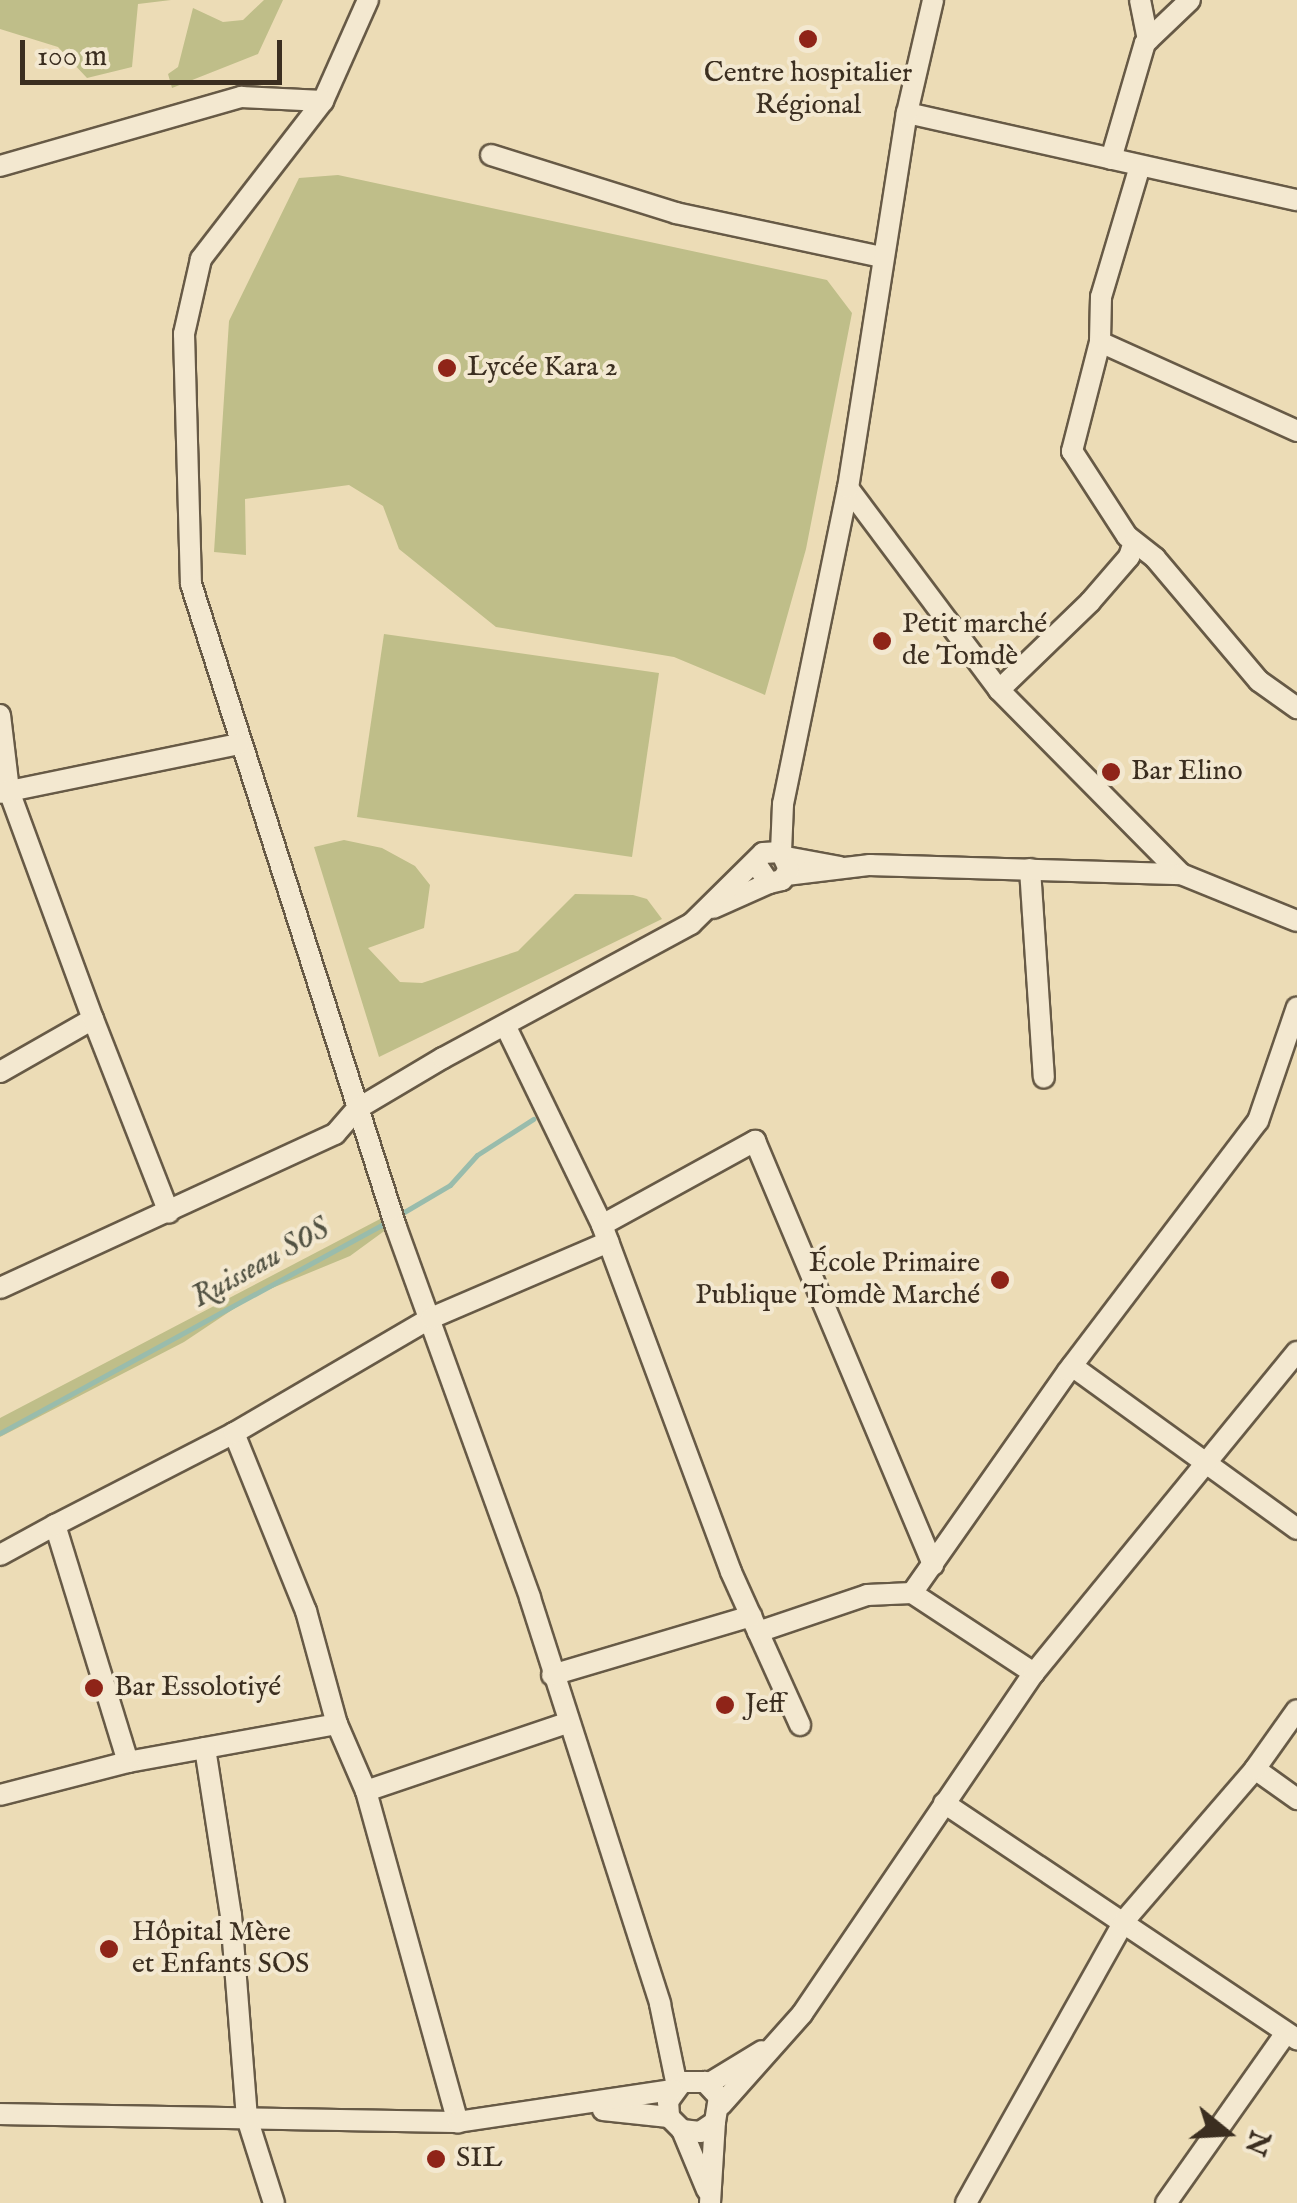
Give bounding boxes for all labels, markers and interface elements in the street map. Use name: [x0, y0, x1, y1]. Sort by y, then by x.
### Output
scale bar: [25, 20, 288, 82]
marker: Centre hospitalier Régional: [795, 26, 821, 52]
text: 100 m: [37, 38, 107, 76]
place label: Centre hospitalier Régional: [704, 57, 912, 123]
place label: Lycée Kara 2: [467, 351, 618, 385]
marker: Lycée Kara 2: [436, 357, 458, 379]
place label: Petit marché de Tomdè: [902, 608, 1047, 674]
marker: Petit marché de Tomdè: [871, 630, 893, 652]
place label: Bar Elino: [1131, 755, 1243, 789]
marker: Bar Elino: [1100, 761, 1122, 783]
water label: Ruisseau SOS: [186, 1212, 336, 1316]
place label: École Primaire Publique Tomdè Marché: [695, 1247, 980, 1313]
marker: École Primaire Publique Tomdè Marché: [989, 1269, 1011, 1291]
place label: Bar Essolotiyé: [114, 1671, 281, 1705]
marker: Bar Essolotiyé: [83, 1677, 105, 1699]
place label: Jeff: [745, 1688, 785, 1722]
marker: Jeff: [714, 1694, 736, 1716]
place label: Hôpital Mère et Enfants SOS: [132, 1916, 309, 1982]
marker: Hôpital Mère et Enfants SOS: [96, 1936, 122, 1962]
north arrow: [1177, 2083, 1277, 2183]
text: N: [1236, 2125, 1276, 2159]
place label: SIL: [456, 2142, 502, 2176]
marker: SIL: [425, 2148, 447, 2170]

